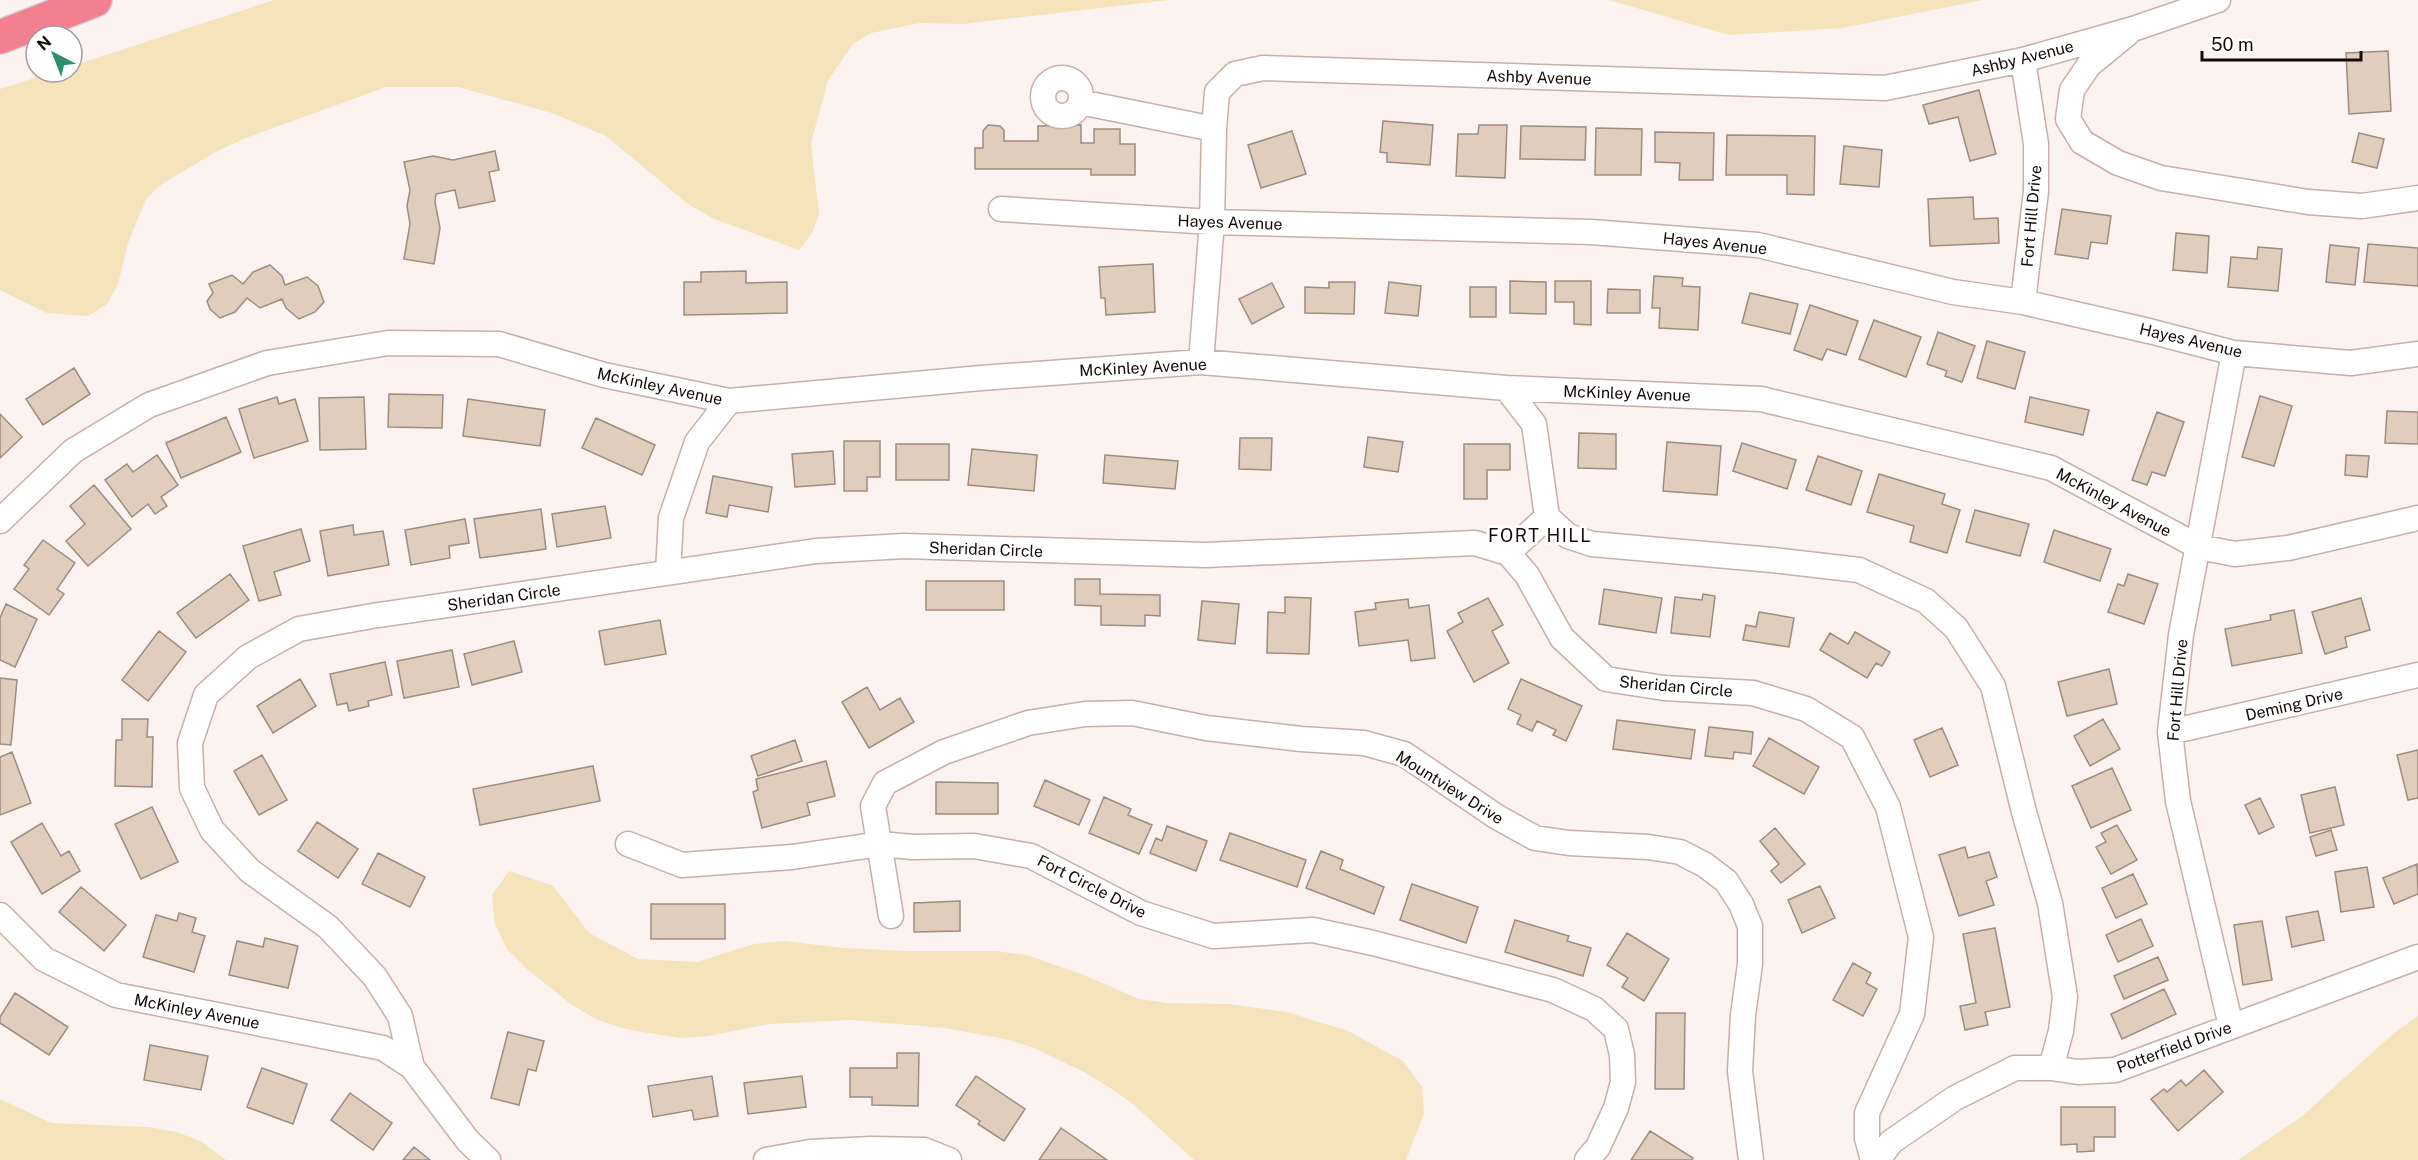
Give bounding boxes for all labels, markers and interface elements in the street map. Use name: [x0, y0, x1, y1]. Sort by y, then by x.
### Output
north arrow: [24, 24, 84, 84]
scale bar: [2202, 24, 2361, 62]
text: N: [33, 32, 55, 54]
text: 50 m: [2211, 34, 2254, 55]
street label: Ashby Avenue: [1969, 37, 2075, 80]
street label: Ashby Avenue: [1486, 66, 1592, 89]
street label: Fort Hill Drive: [2018, 164, 2045, 268]
street label: Hayes Avenue: [1177, 211, 1283, 234]
street label: Hayes Avenue: [1662, 229, 1768, 258]
street label: Hayes Avenue: [2138, 319, 2244, 362]
street label: McKinley Avenue: [1079, 355, 1207, 380]
street label: McKinley Avenue: [596, 364, 724, 409]
street label: McKinley Avenue: [1563, 382, 1691, 405]
street label: McKinley Avenue: [2053, 464, 2175, 541]
district label: FORT HILL: [1488, 525, 1592, 546]
street label: Sheridan Circle: [929, 538, 1043, 561]
street label: Sheridan Circle: [446, 580, 562, 615]
street label: Fort Hill Drive: [2164, 638, 2191, 742]
street label: Sheridan Circle: [1618, 672, 1734, 701]
street label: Deming Drive: [2244, 684, 2345, 725]
street label: Mountview Drive: [1392, 747, 1507, 828]
street label: Fort Circle Drive: [1034, 851, 1149, 922]
street label: McKinley Avenue: [132, 990, 261, 1033]
street label: Potterfield Drive: [2114, 1018, 2234, 1077]

